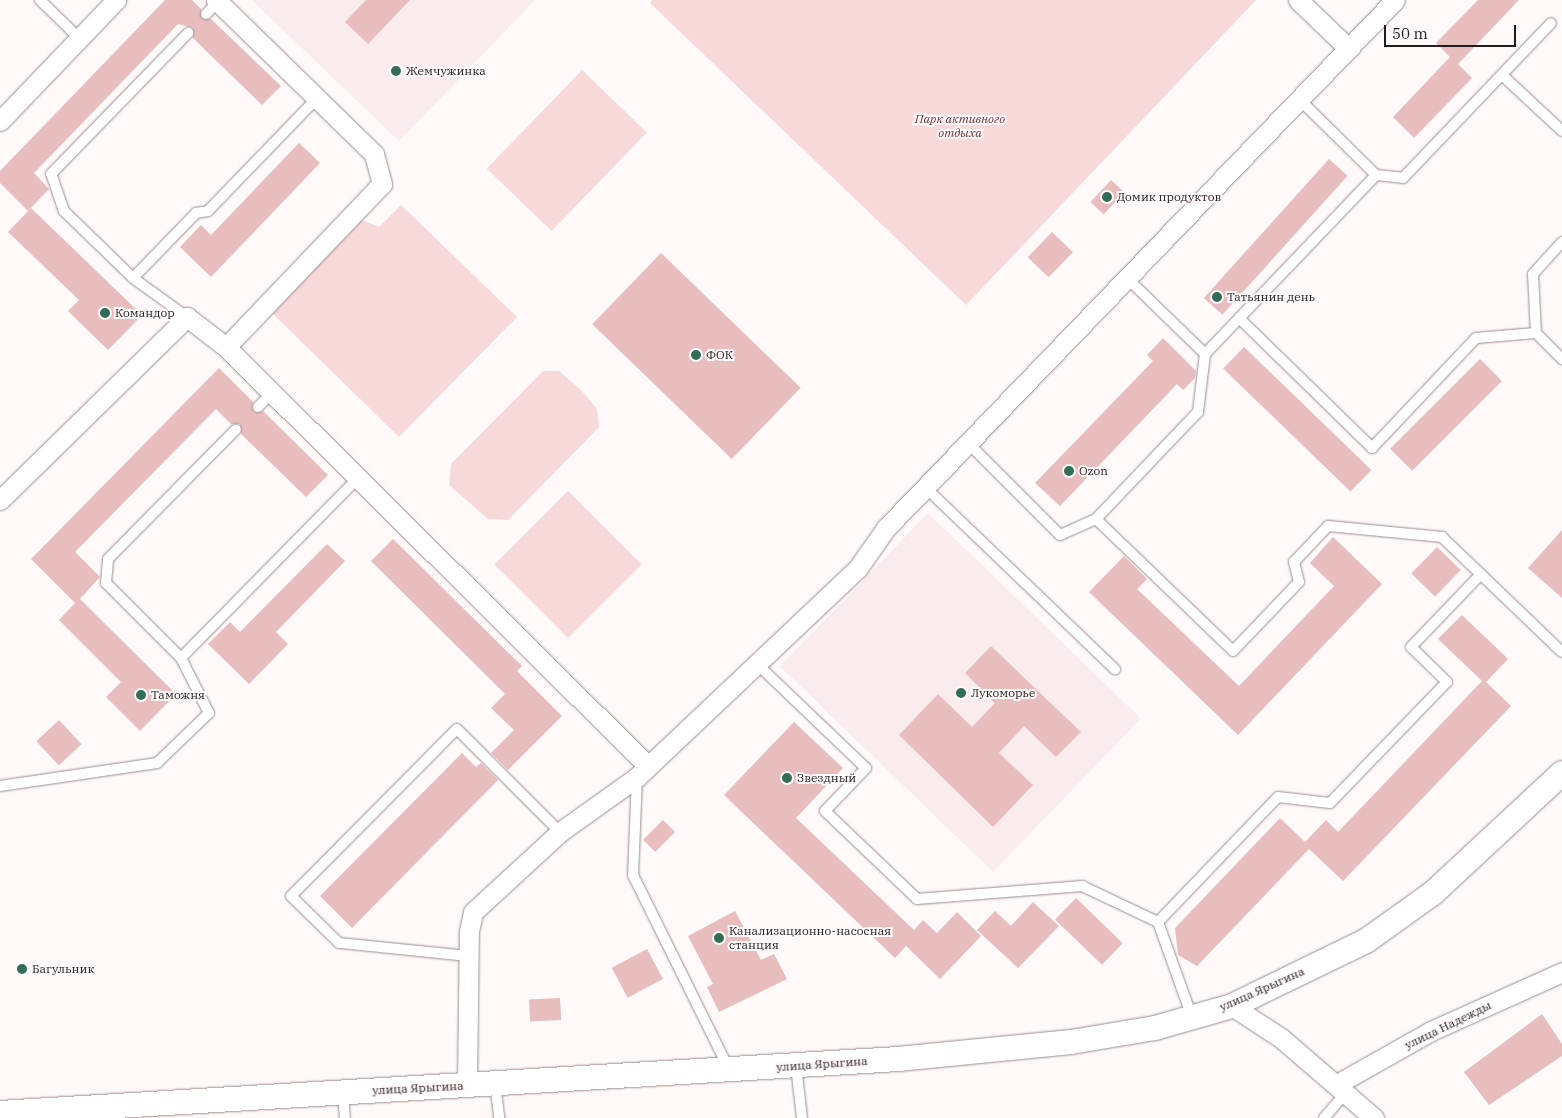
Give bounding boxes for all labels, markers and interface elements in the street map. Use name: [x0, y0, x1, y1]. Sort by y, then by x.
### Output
scale bar: [1387, 15, 1520, 47]
text: 50 m: [1392, 24, 1428, 43]
place label: Жемчужинка: [406, 64, 486, 78]
marker: Жемчужинка: [390, 65, 402, 77]
park label: Парк активного отдыха: [915, 112, 1005, 140]
place label: Домик продуктов: [1117, 190, 1221, 204]
marker: Домик продуктов: [1101, 191, 1113, 203]
place label: Татьянин день: [1227, 290, 1315, 304]
marker: Татьянин день: [1211, 291, 1223, 303]
place label: Командор: [115, 306, 174, 320]
marker: Командор: [99, 307, 111, 319]
place label: ФОК: [706, 348, 733, 362]
marker: ФОК: [690, 349, 702, 361]
place label: Ozon: [1079, 464, 1108, 478]
marker: Ozon: [1063, 465, 1075, 477]
place label: Лукоморье: [971, 686, 1035, 700]
marker: Лукоморье: [955, 687, 967, 699]
place label: Таможня: [151, 688, 205, 702]
marker: Таможня: [135, 689, 147, 701]
place label: Звездный: [797, 771, 856, 785]
marker: Звездный: [781, 772, 793, 784]
place label: Канализационно-насосная станция: [729, 924, 891, 952]
marker: Канализационно-насосная станция: [713, 932, 725, 944]
place label: Багульник: [32, 962, 94, 976]
marker: Багульник: [16, 963, 28, 975]
street label: улица Ярыгина: [1217, 964, 1307, 1014]
street label: улица Надежды: [1402, 998, 1494, 1052]
street label: улица Ярыгина: [776, 1054, 868, 1074]
street label: улица Ярыгина: [372, 1078, 464, 1098]

